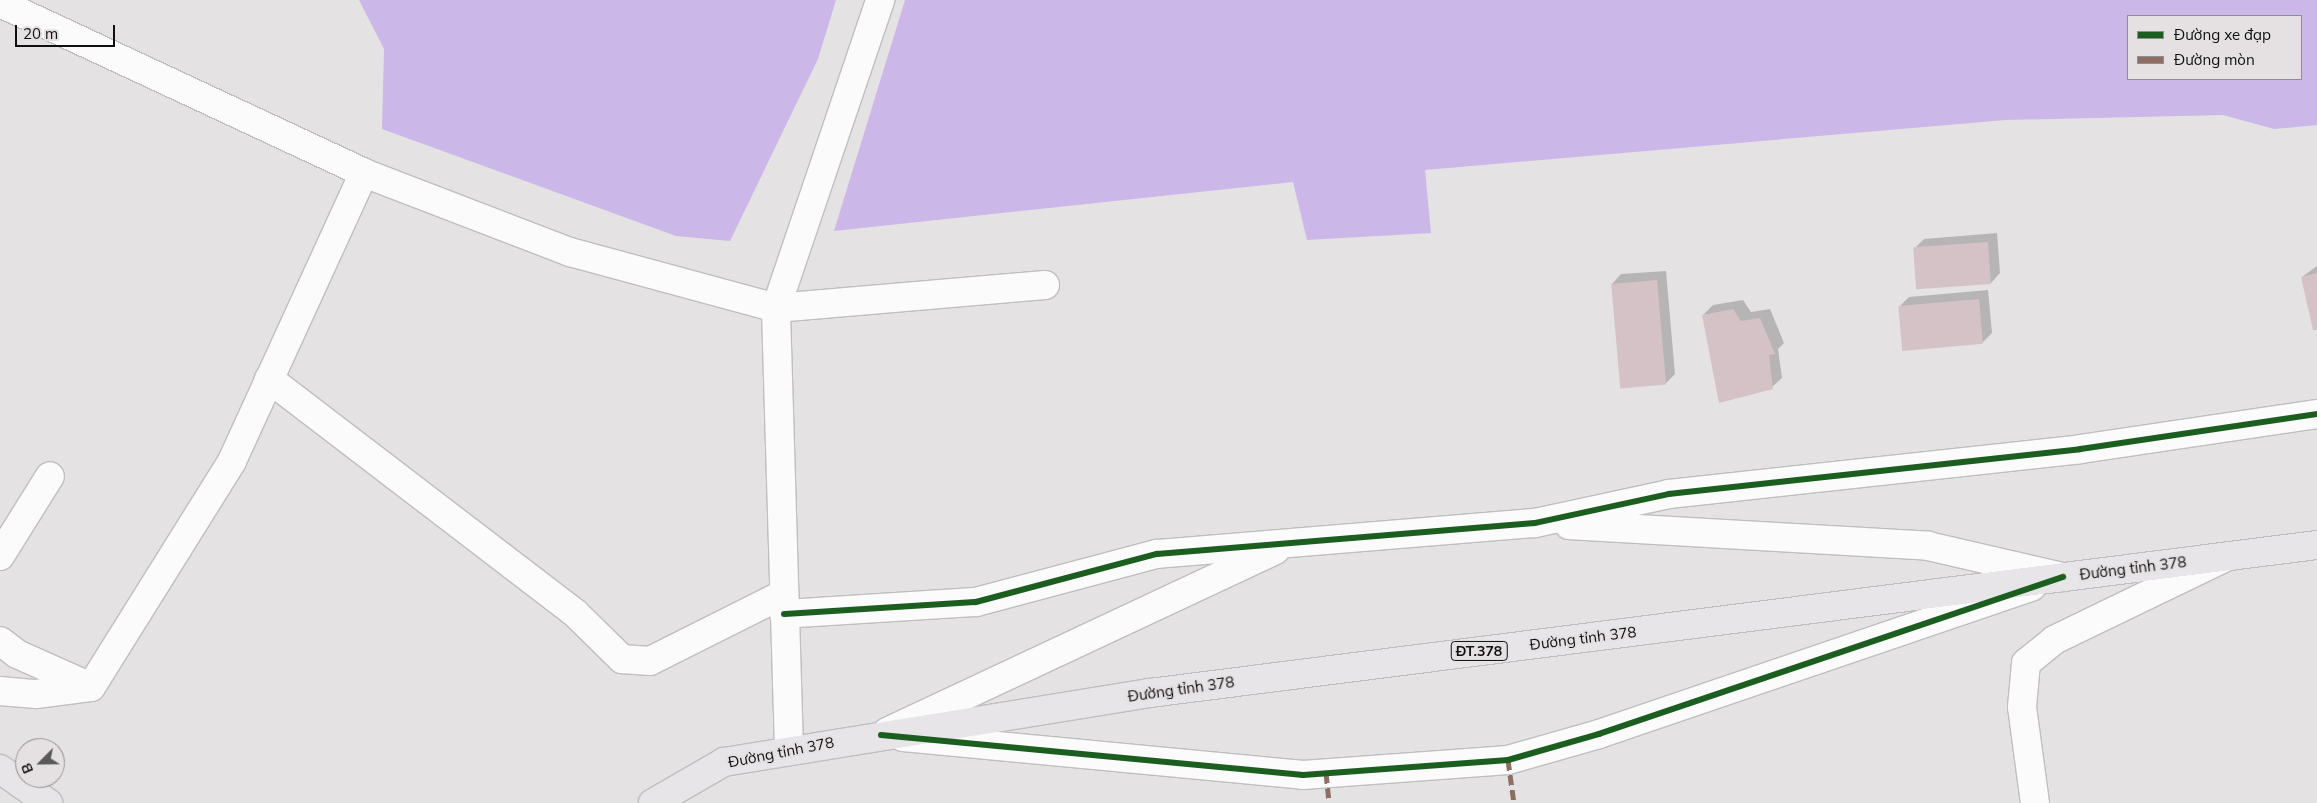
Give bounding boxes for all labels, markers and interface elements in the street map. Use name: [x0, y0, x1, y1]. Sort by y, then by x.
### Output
scale bar: [18, 15, 118, 47]
legend: [2127, 15, 2302, 80]
text: 20 m: [23, 24, 58, 43]
text: Đường xe đạp: [2174, 25, 2271, 44]
text: Đường mòn: [2174, 50, 2255, 69]
street label: Đường tỉnh 378: [2079, 553, 2187, 583]
street label: Đường tỉnh 378: [1529, 623, 1637, 653]
road number: ĐT.378: [1450, 640, 1508, 662]
street label: Đường tỉnh 378: [1127, 673, 1235, 705]
street label: Đường tỉnh 378: [727, 733, 835, 771]
north arrow: [15, 738, 65, 788]
text: B: [17, 761, 37, 776]

